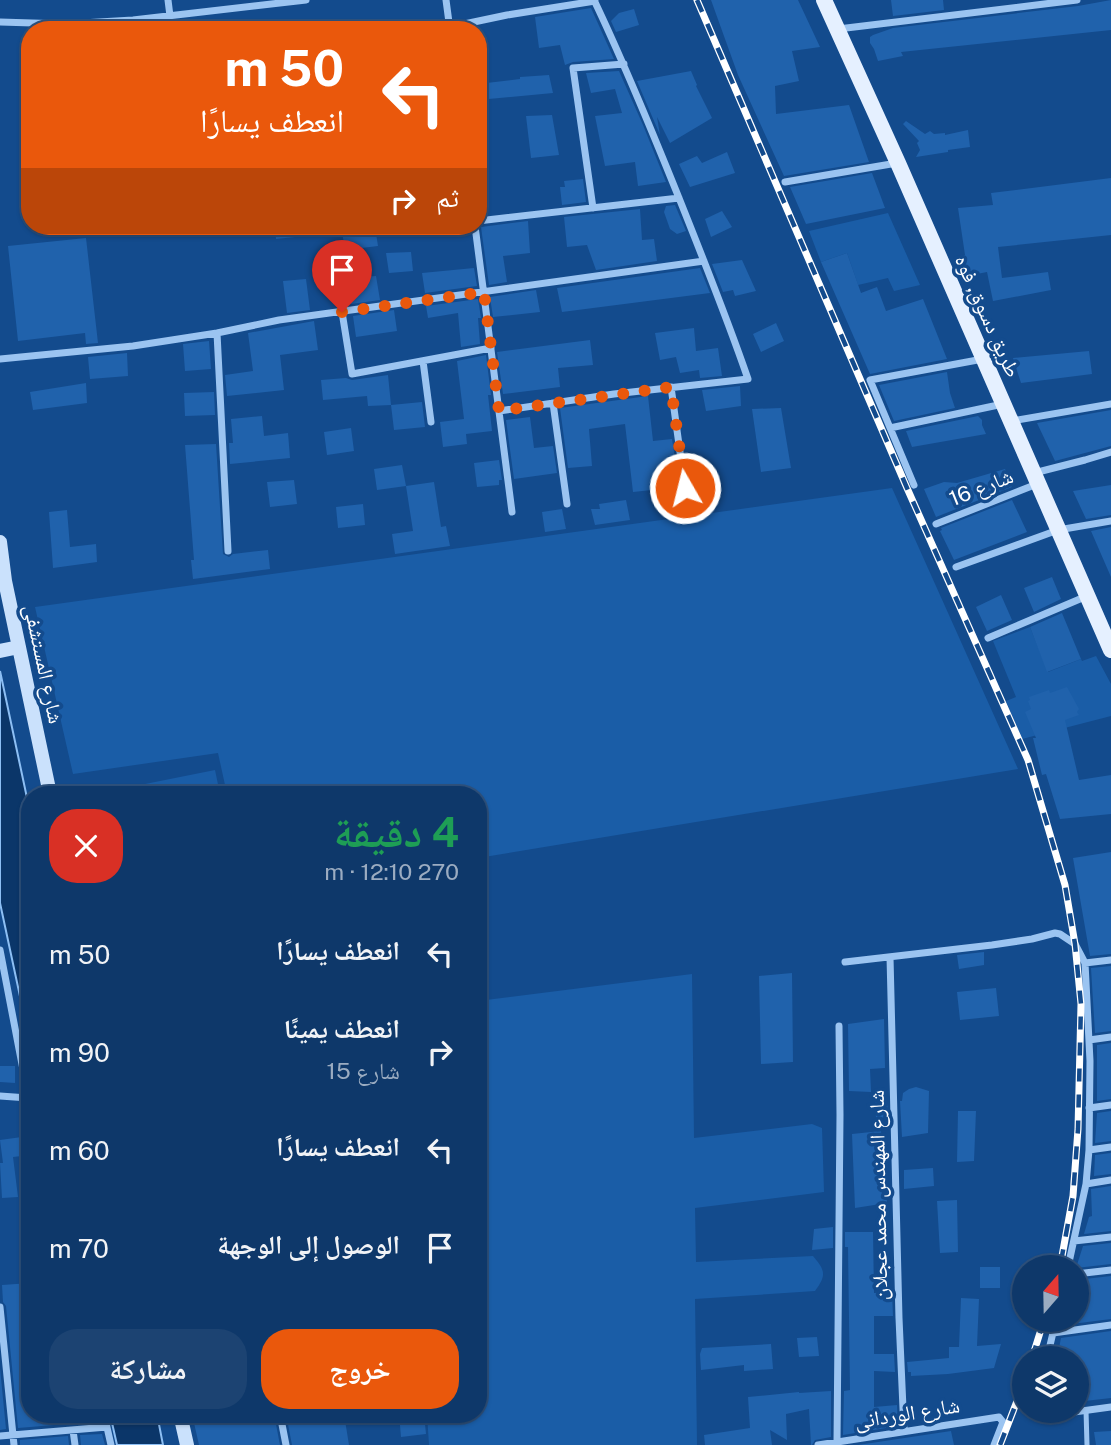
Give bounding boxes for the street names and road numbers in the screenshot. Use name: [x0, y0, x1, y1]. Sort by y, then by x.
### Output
street label: طريق دسوق, فوه: [949, 251, 1026, 381]
street label: شارع 16: [945, 463, 1017, 512]
street label: شارع المستشفى: [18, 602, 69, 726]
street label: شارع المهندس محمد عجلان: [864, 1089, 893, 1301]
street label: شارع الوردانى: [853, 1392, 962, 1435]

